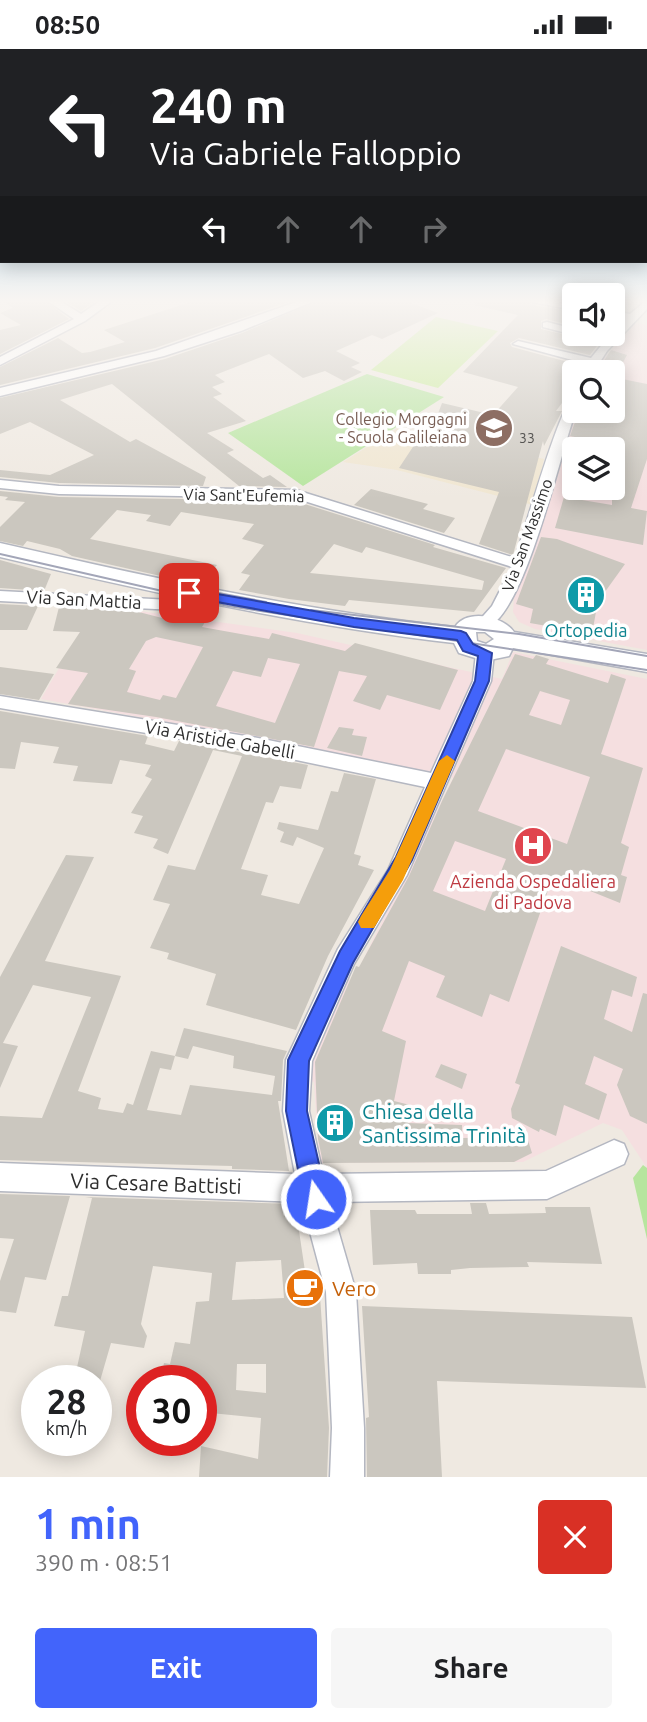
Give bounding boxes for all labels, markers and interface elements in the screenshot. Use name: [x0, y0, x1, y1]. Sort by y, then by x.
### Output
text: 08:50: [35, 10, 100, 39]
icon: left: [35, 77, 126, 168]
text: 240 m: [150, 77, 287, 132]
text: Via Gabriele Falloppio: [150, 135, 462, 171]
icon: left: [196, 210, 234, 248]
icon: ahead: [269, 210, 307, 248]
icon: ahead: [342, 210, 380, 248]
icon: right: [415, 210, 453, 248]
map controls: [562, 283, 625, 500]
button: sound: [562, 283, 625, 346]
button: search: [562, 360, 625, 423]
school or university icon: Collegio Morgagni - Scuola Galileiana: [473, 407, 515, 449]
place label: Collegio Morgagni - Scuola Galileiana: [336, 410, 467, 446]
house number: 33: [519, 430, 535, 446]
button: layers: [562, 437, 625, 500]
street label: Via San Massimo: [498, 476, 556, 594]
street label: Via Sant'Eufemia: [183, 485, 305, 505]
pin: [159, 563, 219, 623]
icon: arrive: [170, 574, 208, 612]
building icon: Ortopedia: [565, 574, 607, 616]
street label: Via San Mattia: [26, 586, 142, 612]
place label: Ortopedia: [545, 620, 627, 640]
street label: Via Aristide Gabelli: [143, 716, 297, 762]
hospital icon: Azienda Ospedaliera di Padova: [512, 825, 554, 867]
place label: Azienda Ospedaliera di Padova: [450, 871, 616, 912]
place label: Chiesa della Santissima Trinità: [362, 1099, 526, 1147]
building icon: Chiesa della Santissima Trinità: [314, 1102, 356, 1144]
position arrow: [279, 1162, 353, 1236]
street label: Via Cesare Battisti: [70, 1168, 242, 1198]
cafe icon: Vero: [284, 1267, 326, 1309]
place label: Vero: [332, 1276, 376, 1300]
speed limit sign: 30: [126, 1365, 217, 1456]
text: 28: [47, 1381, 86, 1421]
text: km/h: [46, 1418, 87, 1438]
text: 1 min: [35, 1500, 141, 1547]
button: close: [538, 1500, 612, 1574]
text: 390 m · 08:51: [35, 1550, 173, 1575]
button: Exit: [35, 1628, 317, 1708]
button: Share: [331, 1628, 612, 1708]

